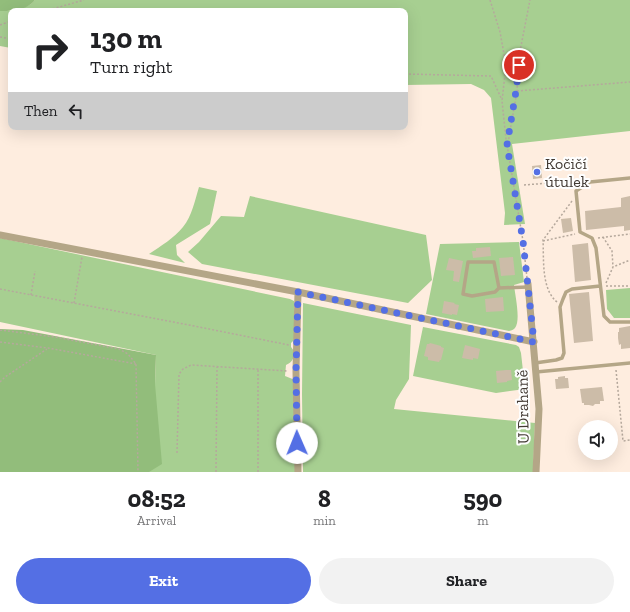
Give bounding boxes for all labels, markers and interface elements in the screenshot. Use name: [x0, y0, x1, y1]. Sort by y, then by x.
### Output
text: 130 m: [90, 22, 162, 55]
icon: right: [24, 24, 76, 76]
pin: [502, 48, 536, 82]
icon: arrive: [508, 54, 530, 76]
text: Turn right: [90, 56, 172, 78]
icon: left: [65, 100, 87, 122]
text: Then: [24, 102, 57, 120]
place label: Kočičí útulek: [545, 154, 590, 191]
marker: Kočičí útulek: [532, 167, 542, 177]
street label: U Drahaně: [512, 370, 533, 444]
map controls: [578, 420, 618, 460]
button: sound: [578, 420, 618, 460]
position arrow: [276, 422, 318, 464]
text: 08:52: [128, 484, 186, 513]
text: 8: [318, 484, 331, 513]
text: 590: [463, 484, 502, 513]
text: Arrival: [137, 513, 176, 528]
text: min: [313, 513, 336, 528]
text: m: [477, 513, 488, 528]
button: Exit: [16, 558, 311, 604]
button: Share: [319, 558, 614, 604]

